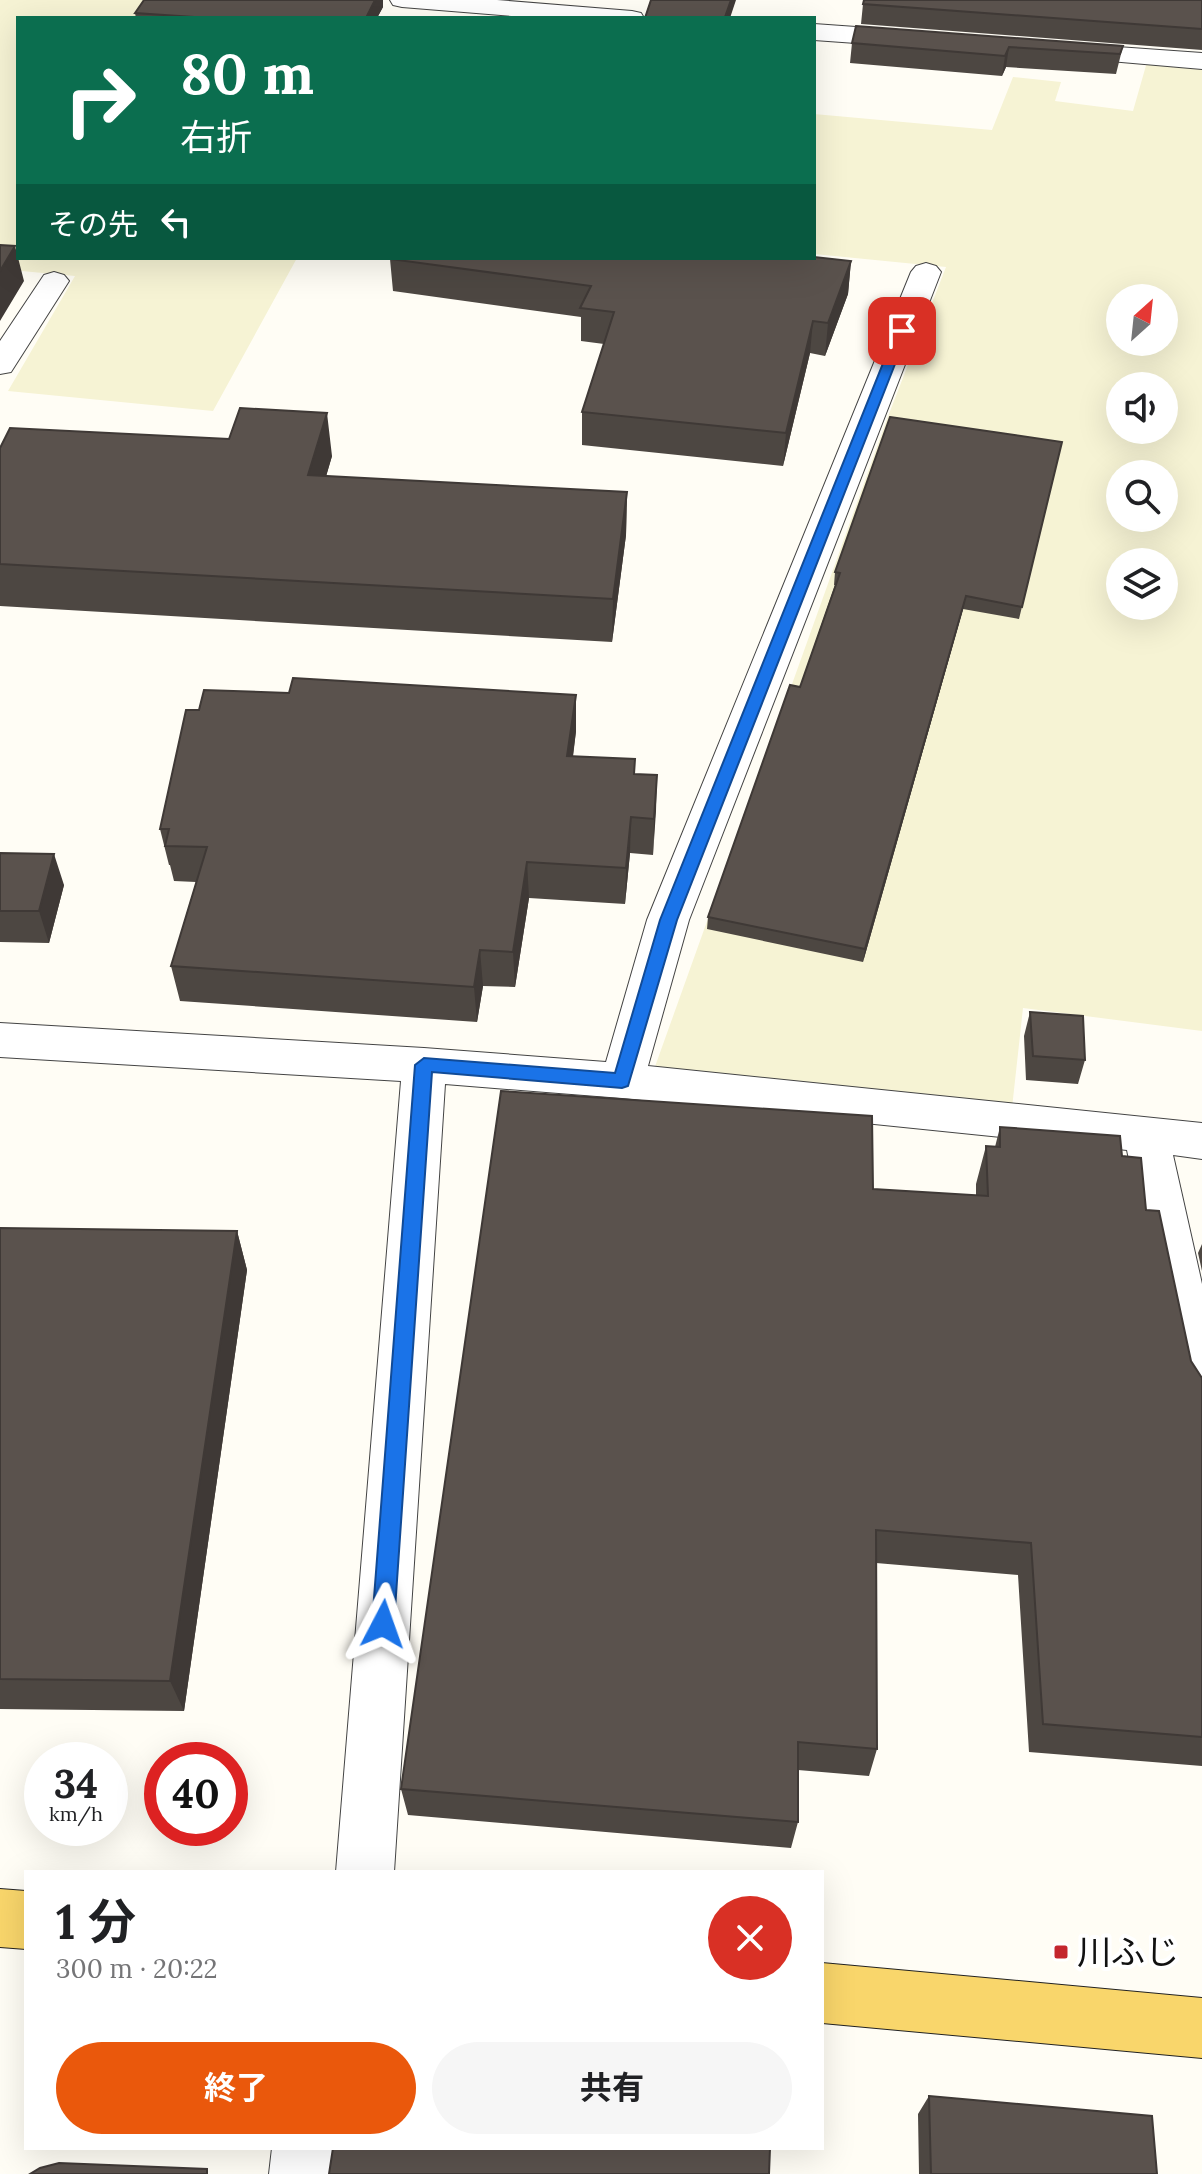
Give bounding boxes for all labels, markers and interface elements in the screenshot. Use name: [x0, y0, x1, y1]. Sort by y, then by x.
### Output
text: 80 m: [180, 38, 314, 109]
icon: right: [48, 48, 152, 152]
text: 右折: [180, 114, 252, 160]
icon: left: [154, 200, 198, 244]
text: その先: [48, 205, 138, 243]
north arrow: [1106, 284, 1178, 356]
map controls: [1106, 284, 1178, 620]
pin: [868, 297, 936, 365]
icon: arrive: [880, 309, 924, 353]
button: sound: [1106, 372, 1178, 444]
button: search: [1106, 460, 1178, 532]
button: layers: [1106, 548, 1178, 620]
position arrow: [341, 1582, 425, 1666]
speed limit sign: 40: [144, 1742, 248, 1846]
text: 34: [54, 1758, 98, 1809]
text: km/h: [49, 1801, 103, 1826]
text: 1 分: [56, 1891, 136, 1952]
button: close: [708, 1896, 792, 1980]
place label: 川ふじ: [1077, 1930, 1179, 1973]
marker: 川ふじ: [1052, 1943, 1070, 1961]
text: 300 m · 20:22: [56, 1952, 218, 1985]
button: 終了: [56, 2042, 416, 2134]
button: 共有: [432, 2042, 792, 2134]

